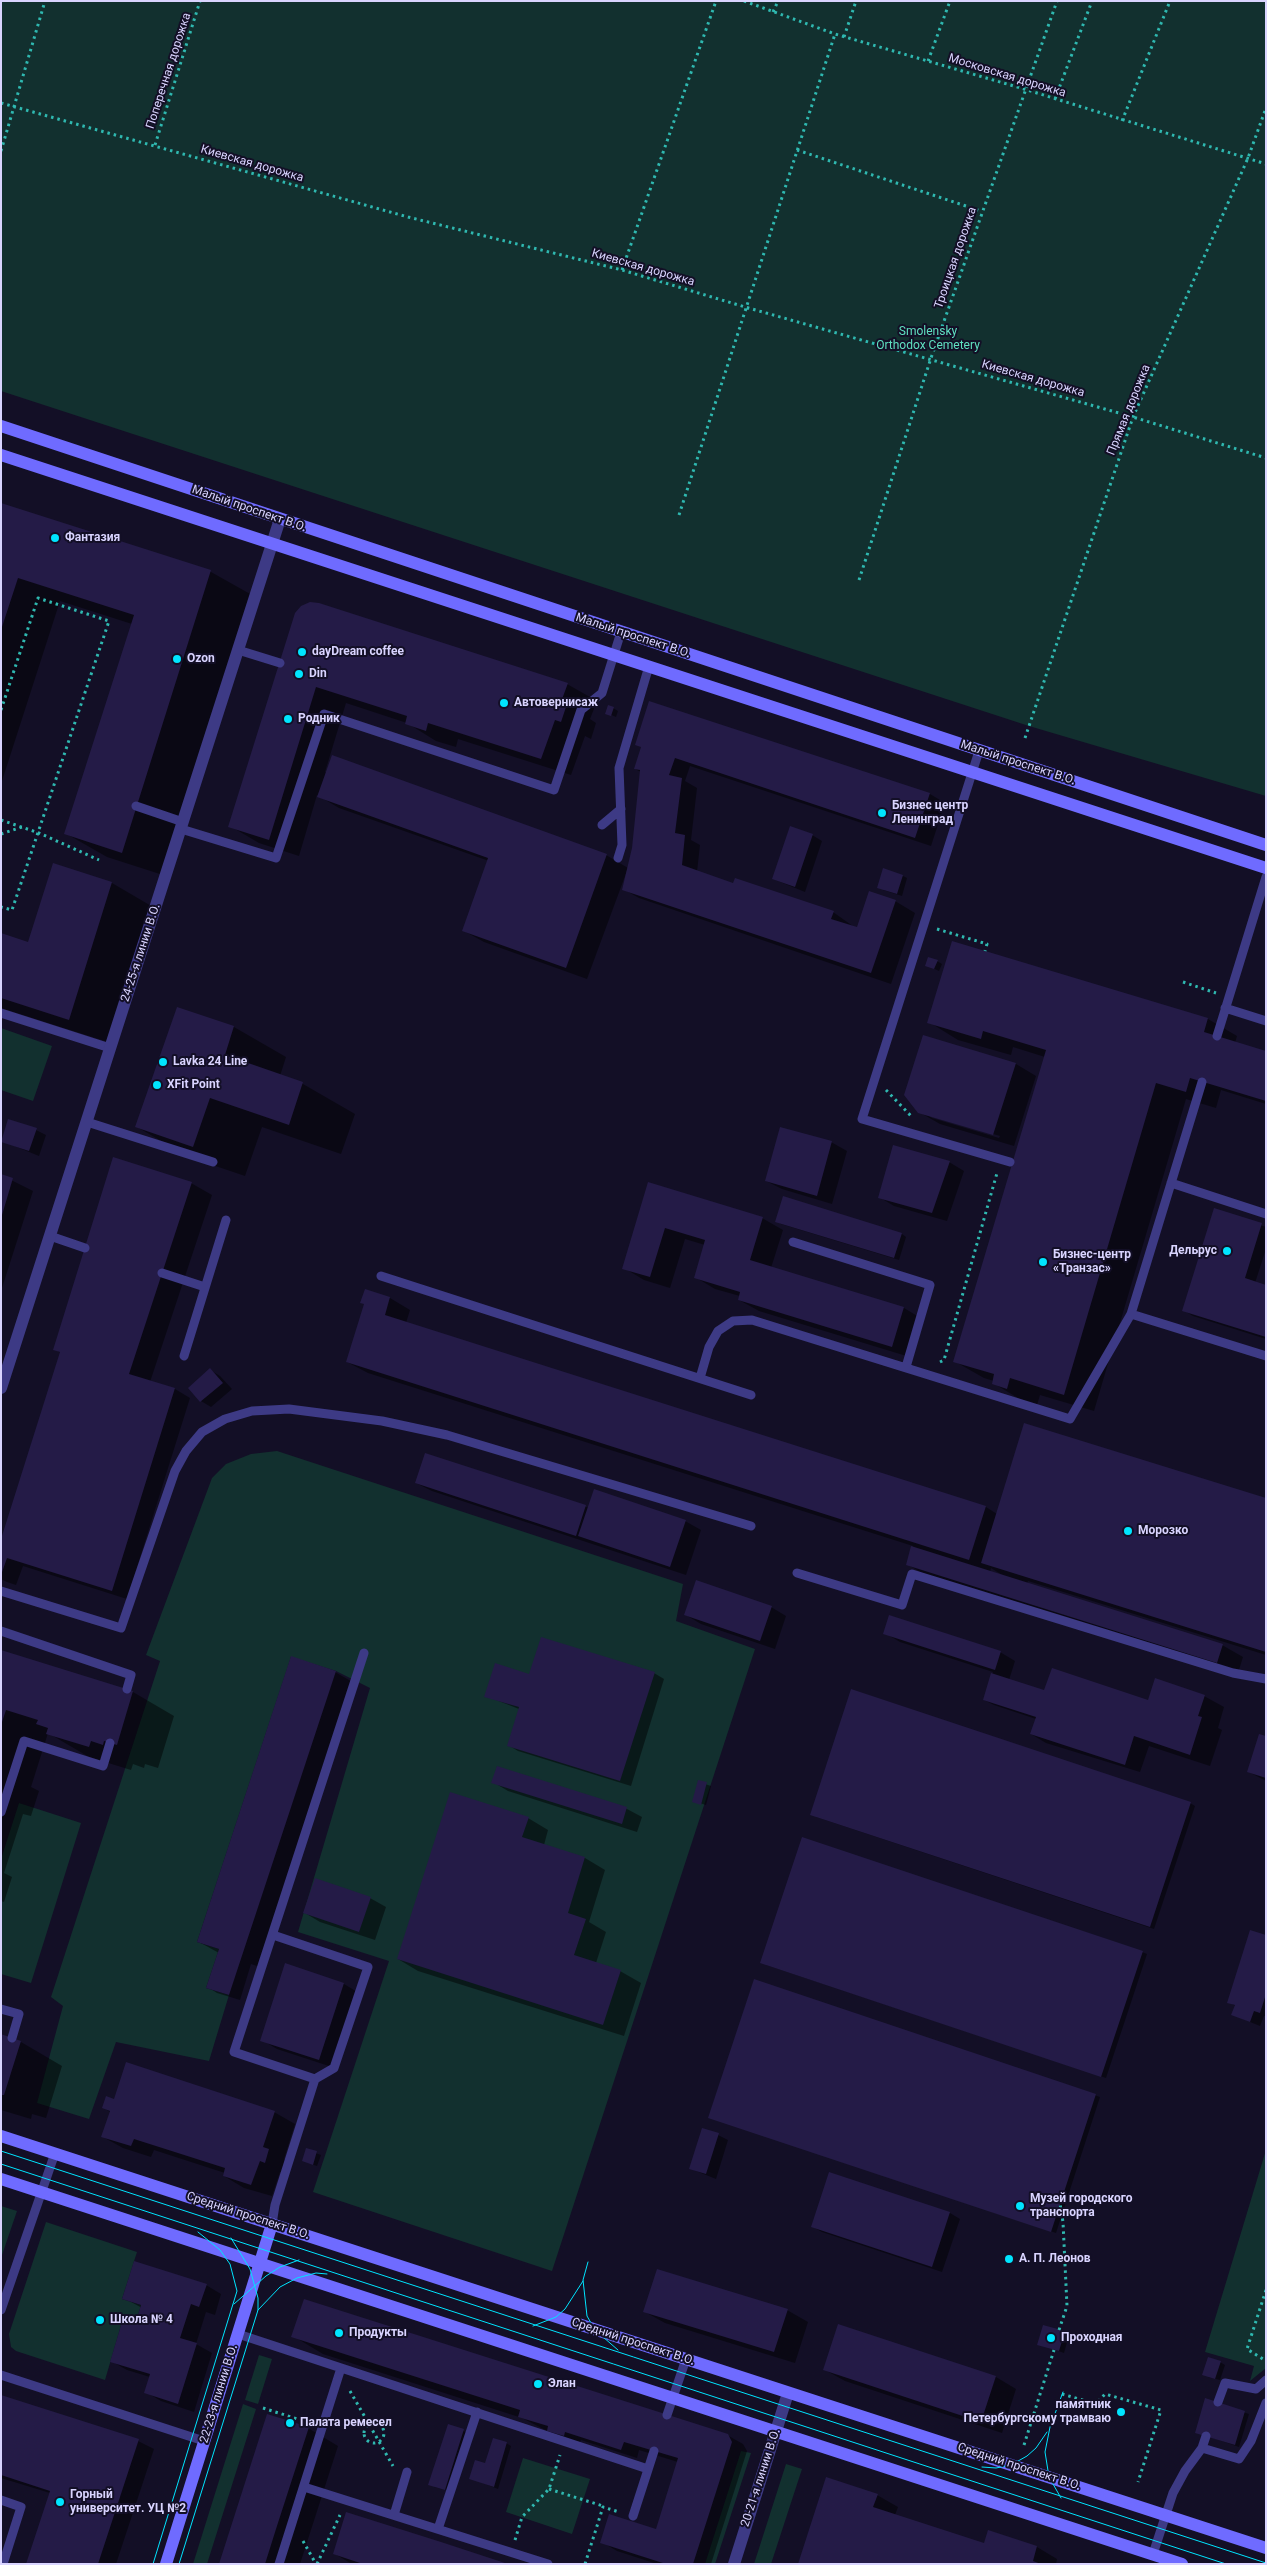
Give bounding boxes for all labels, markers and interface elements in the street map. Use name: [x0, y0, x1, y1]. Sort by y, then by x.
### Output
street label: Поперечная дорожка: [143, 11, 195, 131]
street label: Московская дорожка: [946, 51, 1068, 101]
street label: Киевская дорожка: [199, 142, 305, 186]
street label: Троицкая дорожка: [932, 205, 980, 311]
street label: Киевская дорожка: [590, 246, 696, 290]
park label: Smolensky Orthodox Cemetery: [876, 325, 980, 353]
street label: Киевская дорожка: [980, 357, 1086, 401]
street label: Прямая дорожка: [1104, 363, 1154, 457]
street label: Малый проспект В.О.: [190, 483, 308, 535]
place label: Фантазия: [65, 531, 120, 545]
marker: Фантазия: [49, 532, 61, 544]
street label: Малый проспект В.О.: [574, 611, 692, 661]
place label: dayDream coffee: [312, 645, 404, 659]
marker: dayDream coffee: [296, 646, 308, 658]
place label: Ozon: [187, 652, 215, 666]
marker: Ozon: [171, 653, 183, 665]
place label: Din: [309, 667, 327, 681]
marker: Din: [293, 668, 305, 680]
place label: Автовернисаж: [514, 696, 598, 710]
marker: Автовернисаж: [498, 697, 510, 709]
place label: Родник: [298, 712, 340, 726]
marker: Родник: [282, 713, 294, 725]
street label: Малый проспект В.О.: [959, 738, 1077, 788]
place label: Бизнес центр Ленинград: [892, 799, 968, 827]
marker: Бизнес центр Ленинград: [876, 807, 888, 819]
street label: 24-25-я линии В.О.: [118, 902, 164, 1004]
place label: Lavka 24 Line: [173, 1055, 247, 1069]
marker: Lavka 24 Line: [157, 1056, 169, 1068]
place label: XFit Point: [167, 1078, 220, 1092]
marker: XFit Point: [151, 1079, 163, 1091]
place label: Дельрус: [1169, 1244, 1217, 1258]
marker: Дельрус: [1221, 1245, 1233, 1257]
place label: Бизнес-центр «Транзас»: [1053, 1248, 1131, 1276]
marker: Бизнес-центр «Транзас»: [1037, 1256, 1049, 1268]
place label: Морозко: [1138, 1524, 1188, 1538]
marker: Морозко: [1122, 1525, 1134, 1537]
street label: Средний проспект В.О.: [185, 2189, 311, 2243]
place label: Музей городского транспорта: [1030, 2192, 1133, 2220]
marker: Музей городского транспорта: [1014, 2200, 1026, 2212]
place label: А. П. Леонов: [1019, 2252, 1091, 2266]
marker: А. П. Леонов: [1003, 2253, 1015, 2265]
place label: Школа № 4: [110, 2313, 173, 2327]
marker: Школа № 4: [94, 2314, 106, 2326]
street label: Средний проспект В.О.: [570, 2315, 696, 2369]
place label: Продукты: [349, 2326, 407, 2340]
marker: Продукты: [333, 2327, 345, 2339]
place label: Проходная: [1061, 2331, 1123, 2345]
marker: Проходная: [1045, 2332, 1057, 2344]
street label: 22-23-я линии В.О.: [197, 2343, 241, 2445]
place label: Элан: [548, 2377, 576, 2391]
marker: Элан: [532, 2378, 544, 2390]
place label: памятник Петербургскому трамваю: [964, 2398, 1111, 2426]
marker: памятник Петербургскому трамваю: [1115, 2406, 1127, 2418]
place label: Палата ремесел: [300, 2416, 392, 2430]
marker: Палата ремесел: [284, 2417, 296, 2429]
street label: 20-21-я линии В.О.: [738, 2427, 784, 2529]
street label: Средний проспект В.О.: [956, 2440, 1082, 2494]
place label: Горный университет. УЦ №2: [70, 2488, 186, 2516]
marker: Горный университет. УЦ №2: [54, 2496, 66, 2508]

